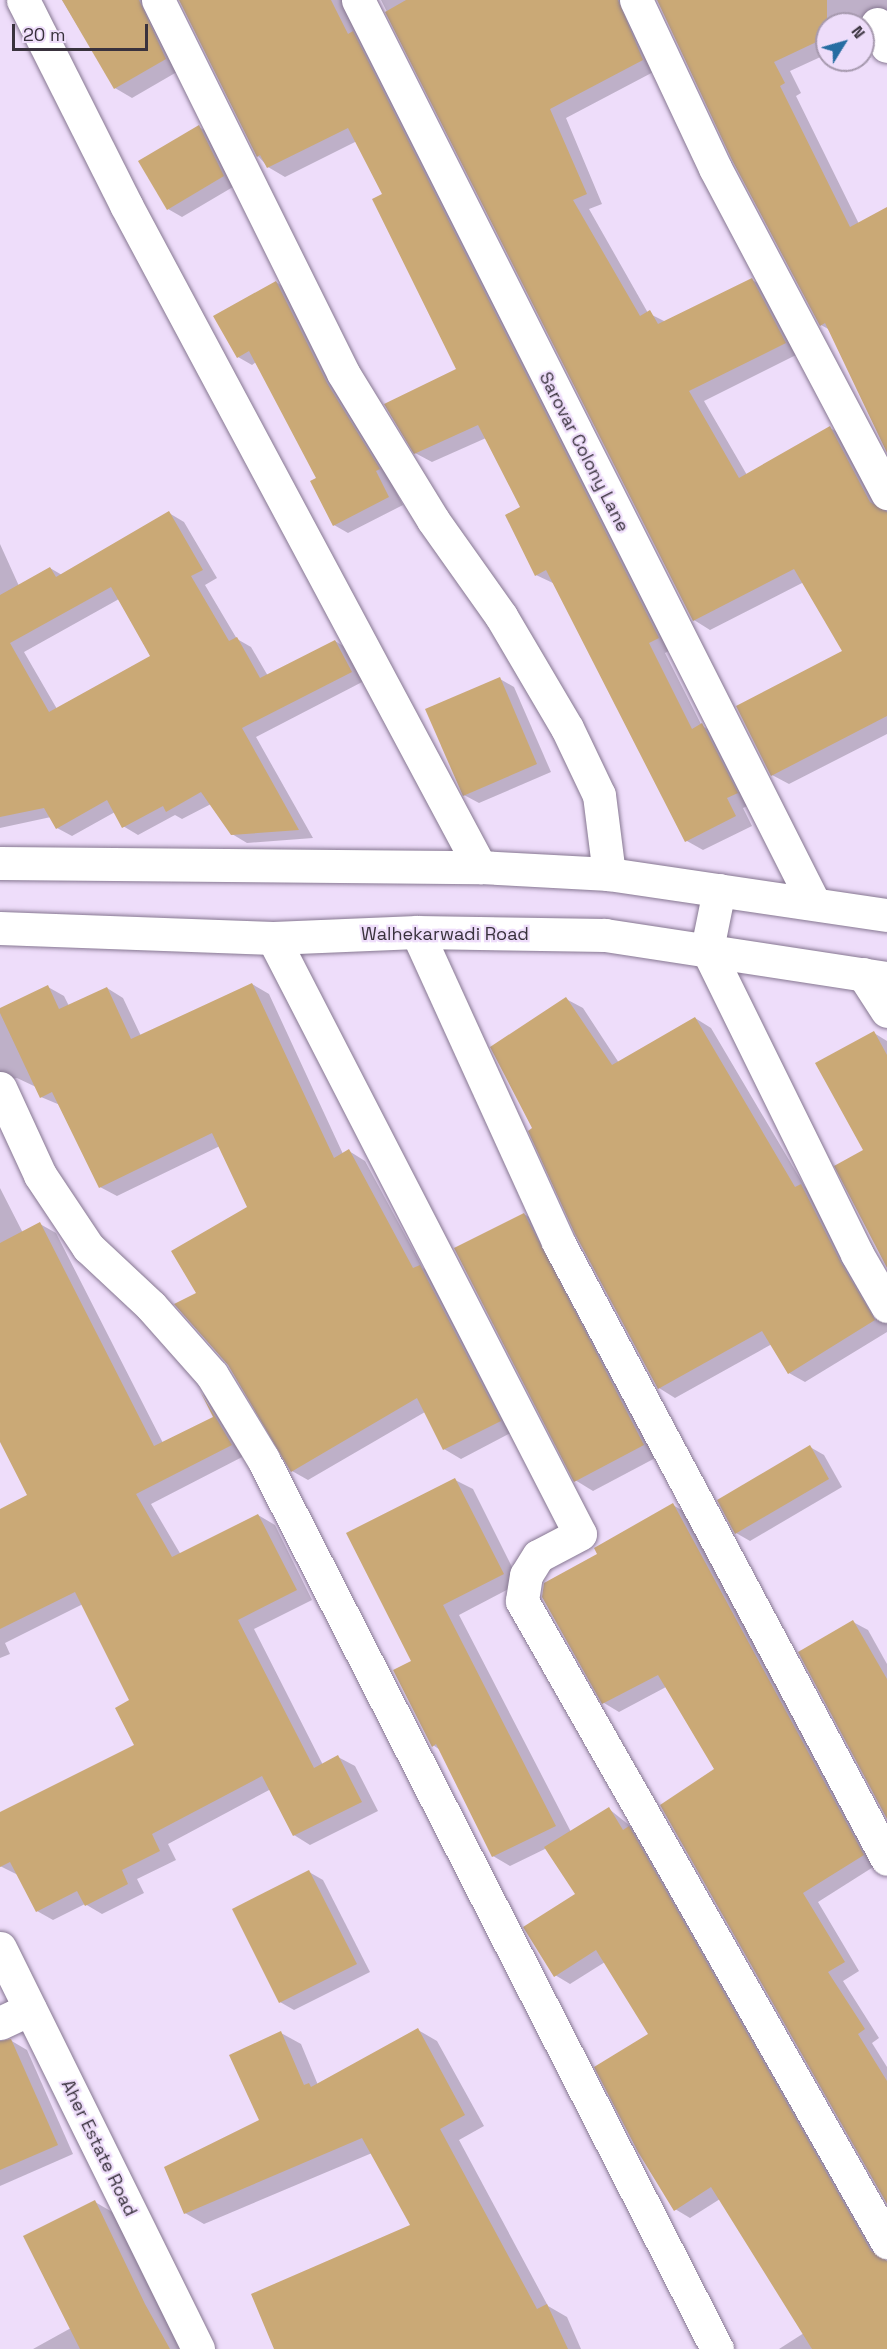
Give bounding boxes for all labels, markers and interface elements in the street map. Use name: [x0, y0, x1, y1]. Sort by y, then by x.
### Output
scale bar: [15, 12, 152, 50]
north arrow: [815, 12, 875, 72]
text: N: [847, 21, 870, 43]
text: 20 m: [23, 23, 66, 46]
street label: Sarovar Colony Lane: [534, 369, 634, 535]
street label: Walhekarwadi Road: [361, 923, 529, 945]
street label: Aher Estate Road: [57, 2076, 141, 2220]

